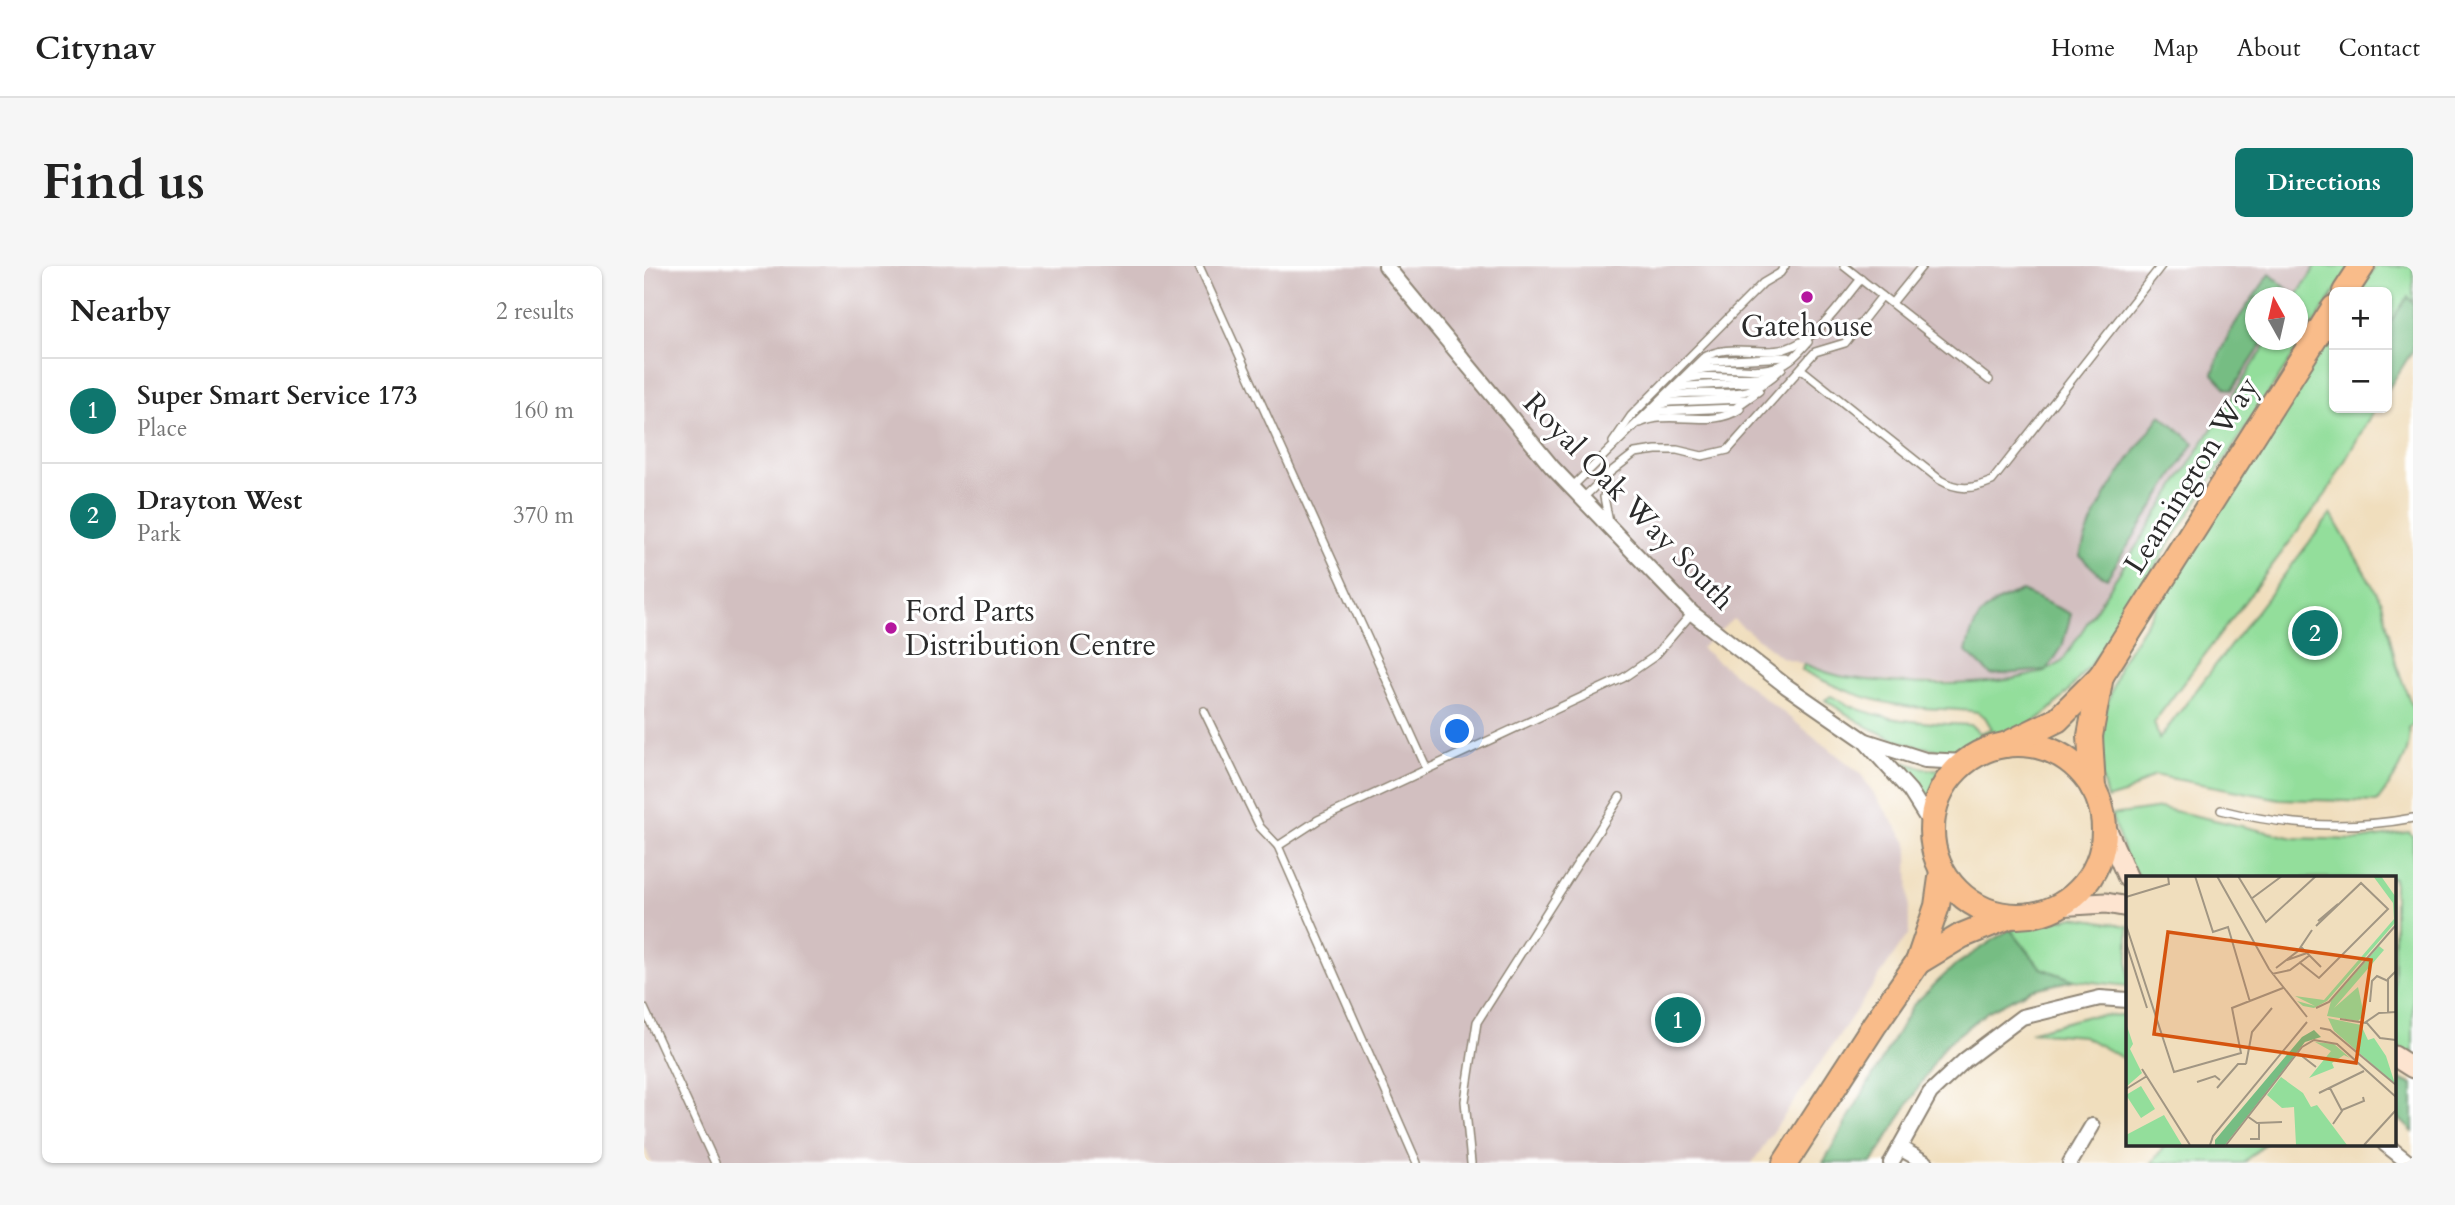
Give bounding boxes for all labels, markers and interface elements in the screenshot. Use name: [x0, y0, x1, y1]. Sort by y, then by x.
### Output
text: Citynav: [35, 26, 156, 71]
text: Home: [2051, 32, 2115, 65]
text: Map: [2153, 32, 2199, 65]
text: About: [2237, 32, 2301, 65]
text: Contact: [2339, 32, 2420, 65]
button: Directions: [2235, 148, 2413, 217]
text: Find us: [42, 149, 205, 216]
north arrow: [2245, 287, 2308, 350]
map controls: [2329, 287, 2392, 413]
button: +: [2329, 287, 2392, 350]
marker: Gatehouse: [1799, 289, 1815, 305]
text: Nearby: [70, 291, 171, 332]
text: 2 results: [496, 296, 574, 327]
place label: Gatehouse: [1741, 306, 1873, 347]
button: −: [2329, 350, 2392, 413]
street label: Leamington Way: [2114, 369, 2269, 582]
text: Super Smart Service 173: [137, 378, 418, 413]
street label: Royal Oak Way South: [1514, 383, 1744, 620]
text: 1: [87, 395, 99, 426]
text: 160 m: [513, 395, 574, 426]
text: Place: [137, 413, 187, 444]
text: Drayton West: [137, 483, 302, 518]
text: 2: [87, 500, 99, 531]
text: 370 m: [513, 500, 574, 531]
text: Park: [137, 518, 181, 549]
place label: Ford Parts Distribution Centre: [905, 591, 1156, 666]
pin: 2: [2292, 607, 2338, 659]
marker: Ford Parts Distribution Centre: [883, 620, 899, 636]
your location: [1440, 714, 1474, 748]
inset map: [2126, 876, 2396, 1146]
pin: 1: [1655, 994, 1701, 1046]

